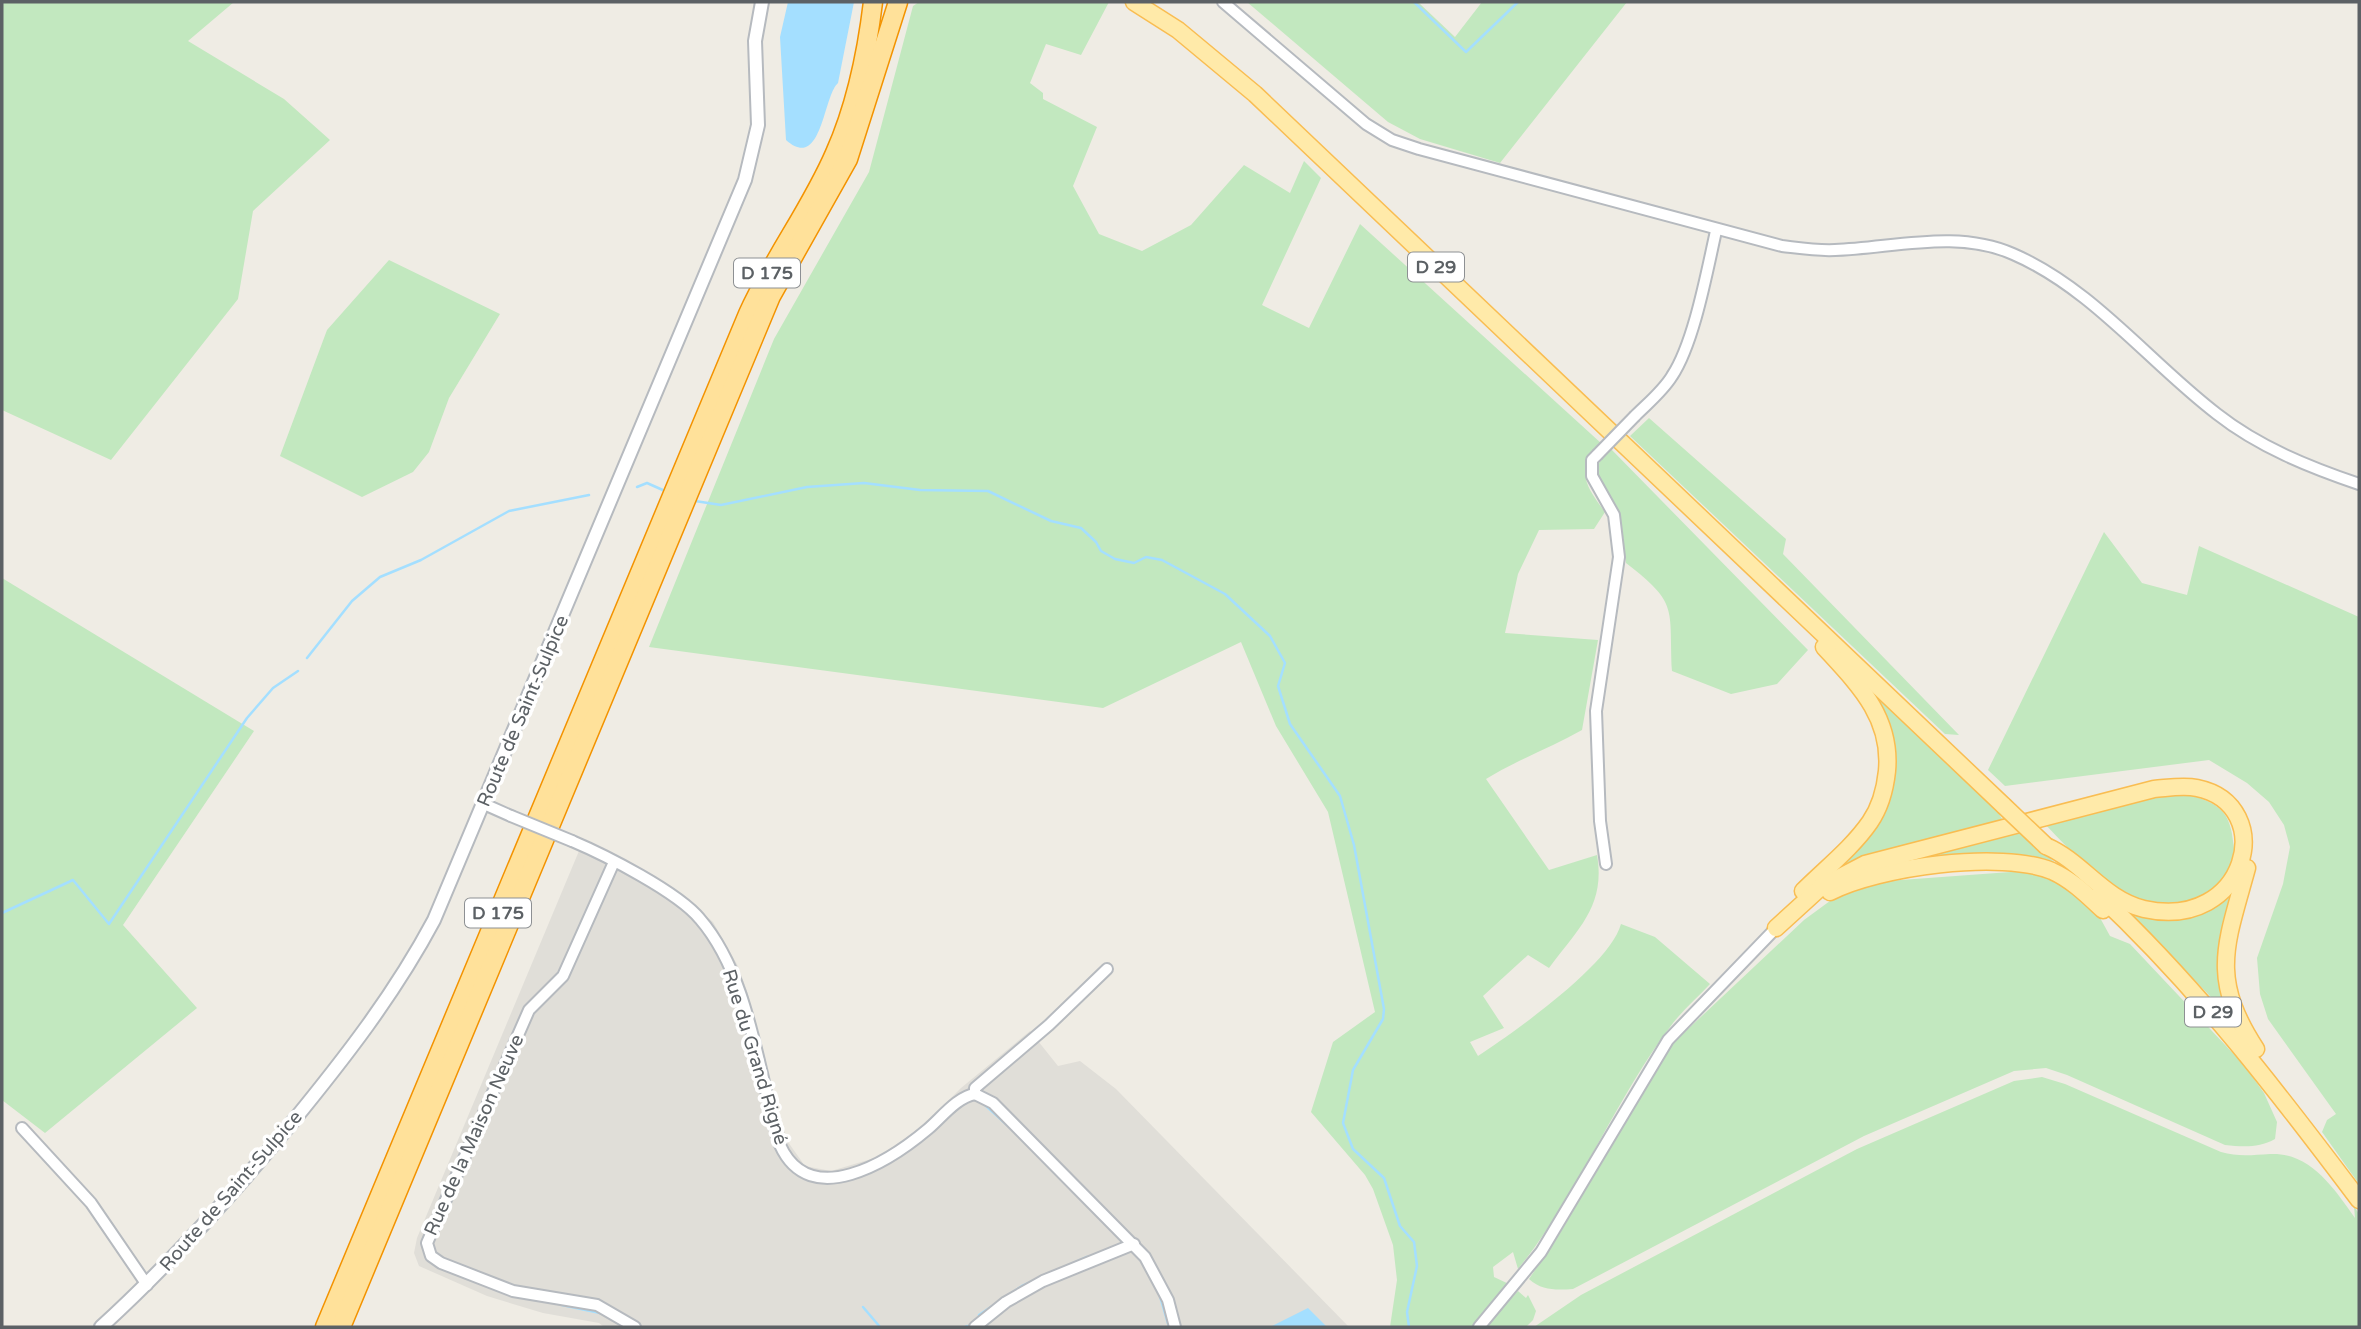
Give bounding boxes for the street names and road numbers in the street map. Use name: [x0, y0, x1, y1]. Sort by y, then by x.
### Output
road number: D 29: [1408, 253, 1464, 282]
road number: D 175: [734, 258, 800, 288]
street label: Route de Saint-Sulpice: [473, 612, 573, 810]
road number: D 175: [465, 898, 531, 928]
street label: Rue du Grand Rigné: [718, 966, 792, 1148]
road number: D 29: [2185, 998, 2241, 1027]
street label: Rue de la Maison Neuve: [420, 1031, 528, 1239]
street label: Route de Saint-Sulpice: [155, 1106, 307, 1276]

